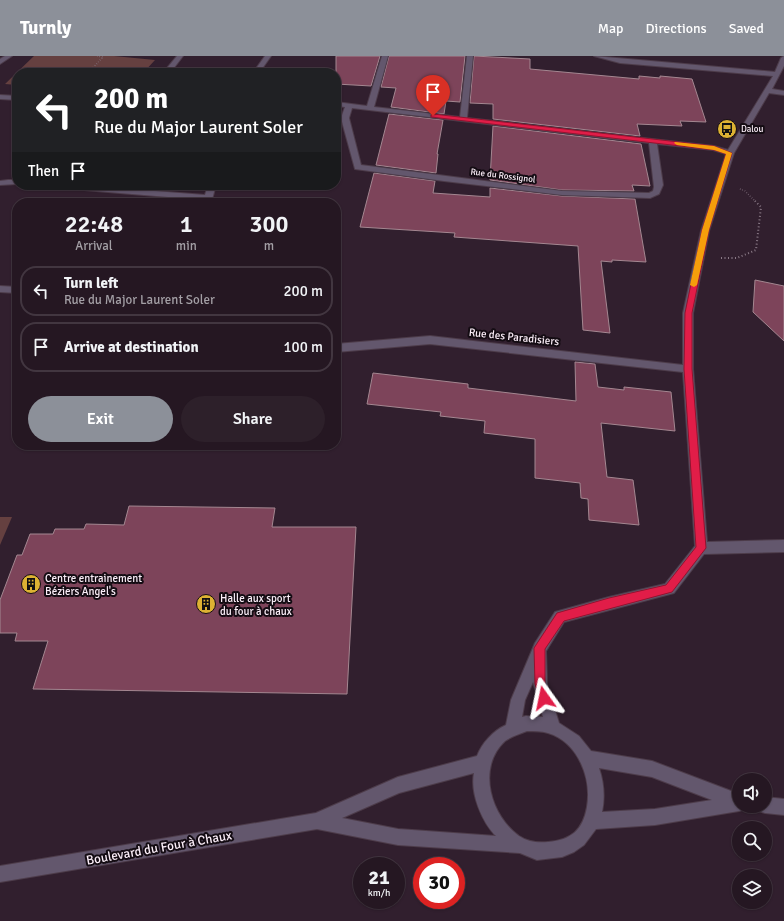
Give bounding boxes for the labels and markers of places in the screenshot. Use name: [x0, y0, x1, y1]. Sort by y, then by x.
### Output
pin: [416, 75, 450, 116]
bus stop icon: Dalou: [716, 118, 738, 140]
place label: Dalou: [741, 124, 764, 135]
place label: Centre entrainement Béziers Angel's: [45, 572, 142, 598]
building icon: Centre entrainement Béziers Angel's: [20, 573, 42, 595]
place label: Halle aux sport du four à chaux: [220, 592, 292, 618]
building icon: Halle aux sport du four à chaux: [195, 593, 217, 615]

